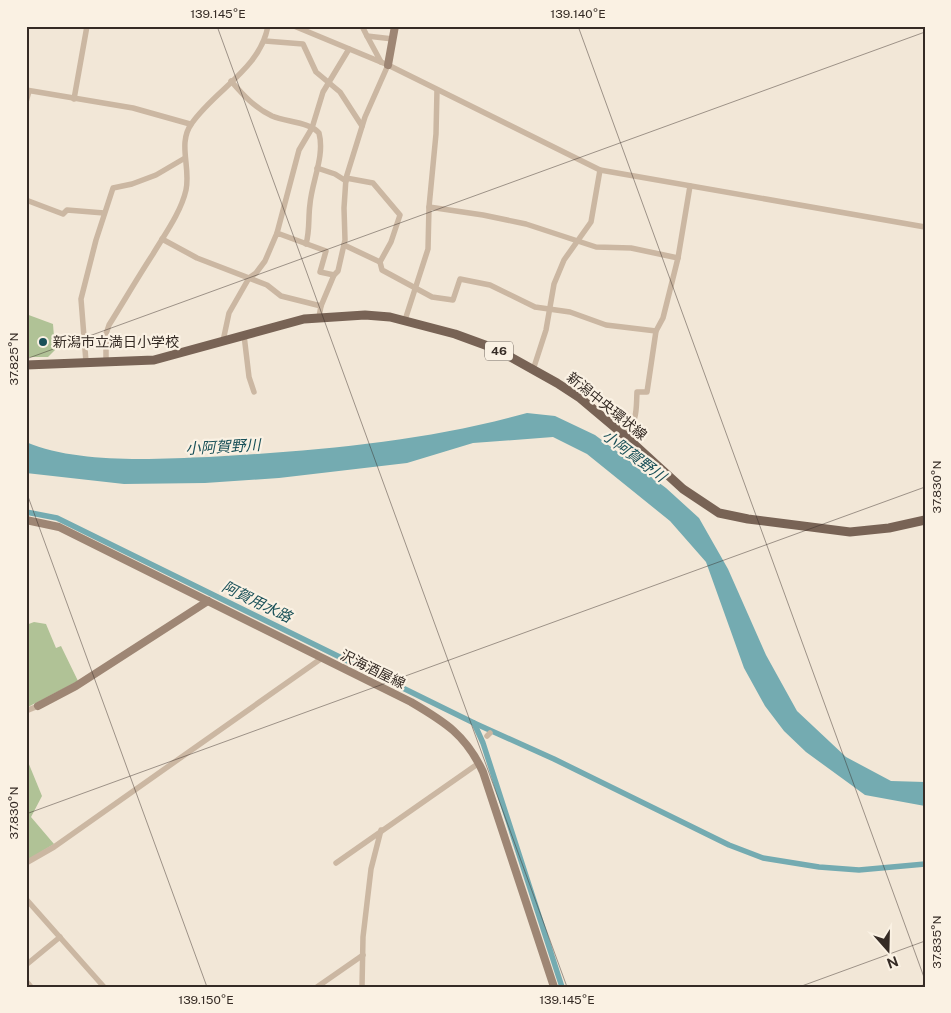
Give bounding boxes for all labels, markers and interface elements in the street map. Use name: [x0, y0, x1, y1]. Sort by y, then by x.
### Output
text: 139.145°E: [190, 7, 246, 21]
text: 139.140°E: [550, 7, 606, 21]
text: 37.825°N: [7, 332, 21, 386]
place label: 新潟市立満日小学校: [53, 334, 179, 350]
marker: 新潟市立満日小学校: [37, 336, 49, 348]
road number: 46: [485, 342, 513, 361]
street label: 新潟中央環状線: [564, 369, 650, 443]
water label: 小阿賀野川: [599, 426, 671, 486]
water label: 小阿賀野川: [185, 436, 263, 457]
text: 37.830°N: [930, 461, 944, 513]
water label: 阿賀用水路: [220, 577, 296, 627]
street label: 沢海酒屋線: [338, 646, 408, 692]
text: 37.830°N: [7, 787, 21, 839]
text: 37.835°N: [930, 915, 944, 969]
north arrow: [864, 926, 914, 976]
text: N: [885, 953, 900, 972]
text: 139.150°E: [178, 993, 234, 1007]
text: 139.145°E: [539, 993, 595, 1007]

